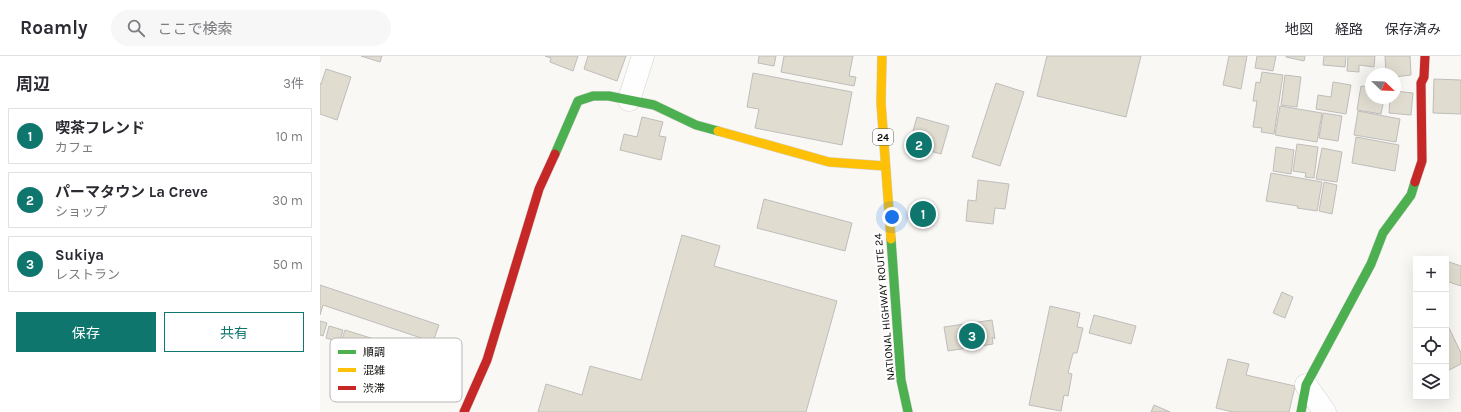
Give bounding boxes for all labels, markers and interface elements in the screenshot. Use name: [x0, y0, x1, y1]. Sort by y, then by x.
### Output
search box: [111, 10, 391, 46]
text: Roamly: [20, 17, 87, 39]
icon: search: [125, 17, 147, 39]
text: ここで検索: [157, 20, 233, 38]
text: 地図: [1285, 21, 1313, 38]
text: 経路: [1335, 21, 1363, 38]
text: 保存済み: [1385, 21, 1441, 38]
north arrow: [1365, 68, 1401, 104]
text: 周辺: [16, 74, 50, 94]
text: 3件: [283, 76, 304, 91]
text: 喫茶フレンド: [55, 119, 145, 137]
text: 1: [28, 129, 32, 144]
text: 10 m: [276, 129, 303, 144]
road number: 24: [873, 129, 893, 145]
pin: 2: [906, 130, 932, 160]
text: カフェ: [55, 140, 94, 155]
text: パーマタウン La Creve: [55, 183, 208, 201]
text: 2: [26, 193, 34, 208]
text: 30 m: [272, 193, 303, 208]
pin: 1: [910, 199, 936, 229]
text: ショップ: [55, 204, 107, 219]
your location: [882, 207, 902, 227]
street label: NATIONAL HIGHWAY ROUTE 24: [872, 233, 897, 381]
text: Sukiya: [55, 246, 104, 264]
map controls: [1413, 256, 1449, 400]
button: +: [1413, 256, 1449, 292]
text: 3: [26, 257, 34, 272]
text: 50 m: [273, 257, 303, 272]
text: レストラン: [55, 267, 120, 282]
button: −: [1413, 292, 1449, 328]
button: 保存: [16, 312, 156, 352]
button: 共有: [164, 312, 304, 352]
pin: 3: [959, 321, 985, 351]
button: locate: [1413, 328, 1449, 364]
legend: [330, 338, 462, 402]
text: 順調: [363, 346, 385, 359]
text: 混雑: [363, 364, 385, 377]
button: layers: [1413, 364, 1449, 400]
text: 渋滞: [363, 382, 385, 395]

